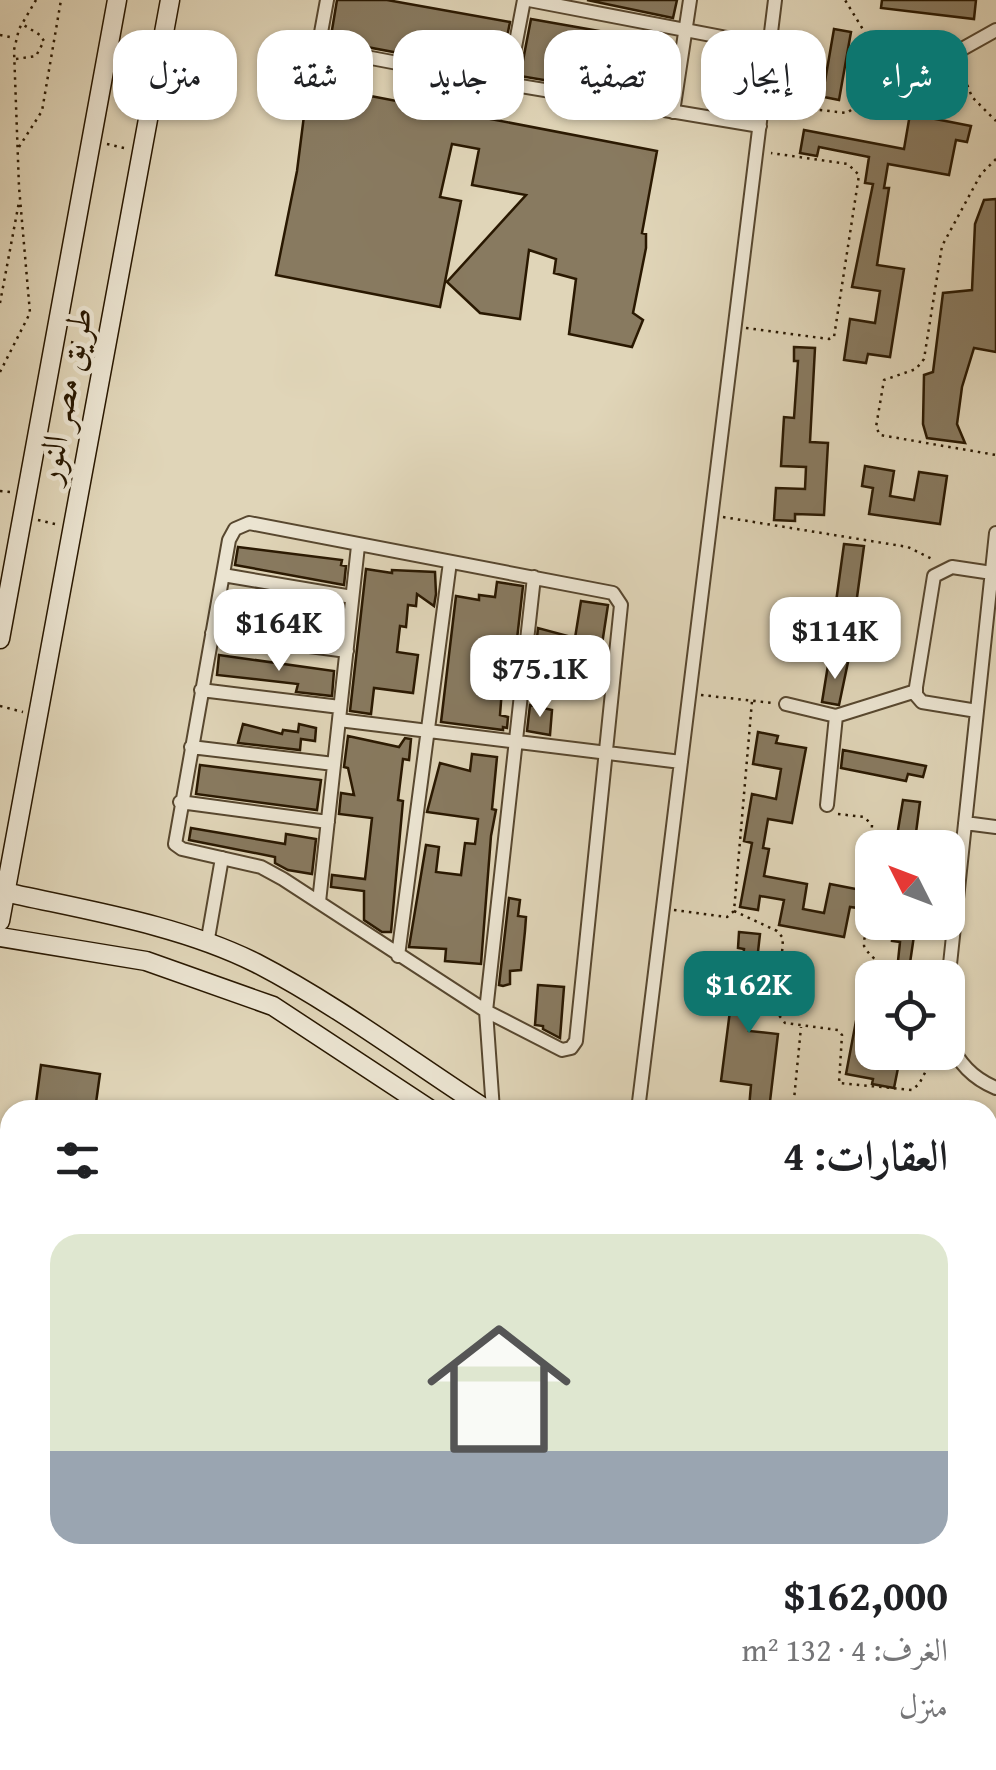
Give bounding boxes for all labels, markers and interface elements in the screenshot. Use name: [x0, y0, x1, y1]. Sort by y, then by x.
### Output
chip: منزل: [113, 30, 237, 120]
chip: شقة: [257, 30, 373, 120]
chip: جديد: [393, 30, 524, 120]
chip: تصفية: [544, 30, 681, 120]
chip: إيجار: [701, 30, 826, 120]
chip: شراء: [846, 30, 968, 120]
street label: طريق مصر النور: [21, 302, 106, 490]
pin: $164K: [209, 589, 349, 674]
pin: $114K: [765, 597, 905, 682]
text: $164K: [236, 598, 322, 645]
text: $114K: [792, 606, 878, 653]
pin: $75.1K: [459, 635, 621, 720]
text: $75.1K: [492, 644, 588, 691]
north arrow: [855, 830, 965, 940]
map controls: [855, 830, 965, 1070]
pin: $162K: [679, 951, 819, 1036]
text: $162K: [706, 960, 792, 1007]
button: locate: [855, 960, 965, 1070]
text: العقارات: 4: [783, 1124, 948, 1185]
icon: filters: [50, 1133, 105, 1188]
icon: home: [409, 1299, 589, 1479]
text: $162,000: [784, 1564, 948, 1625]
text: الغرف: 4 · 132 m²: [741, 1626, 948, 1673]
text: منزل: [899, 1682, 948, 1729]

